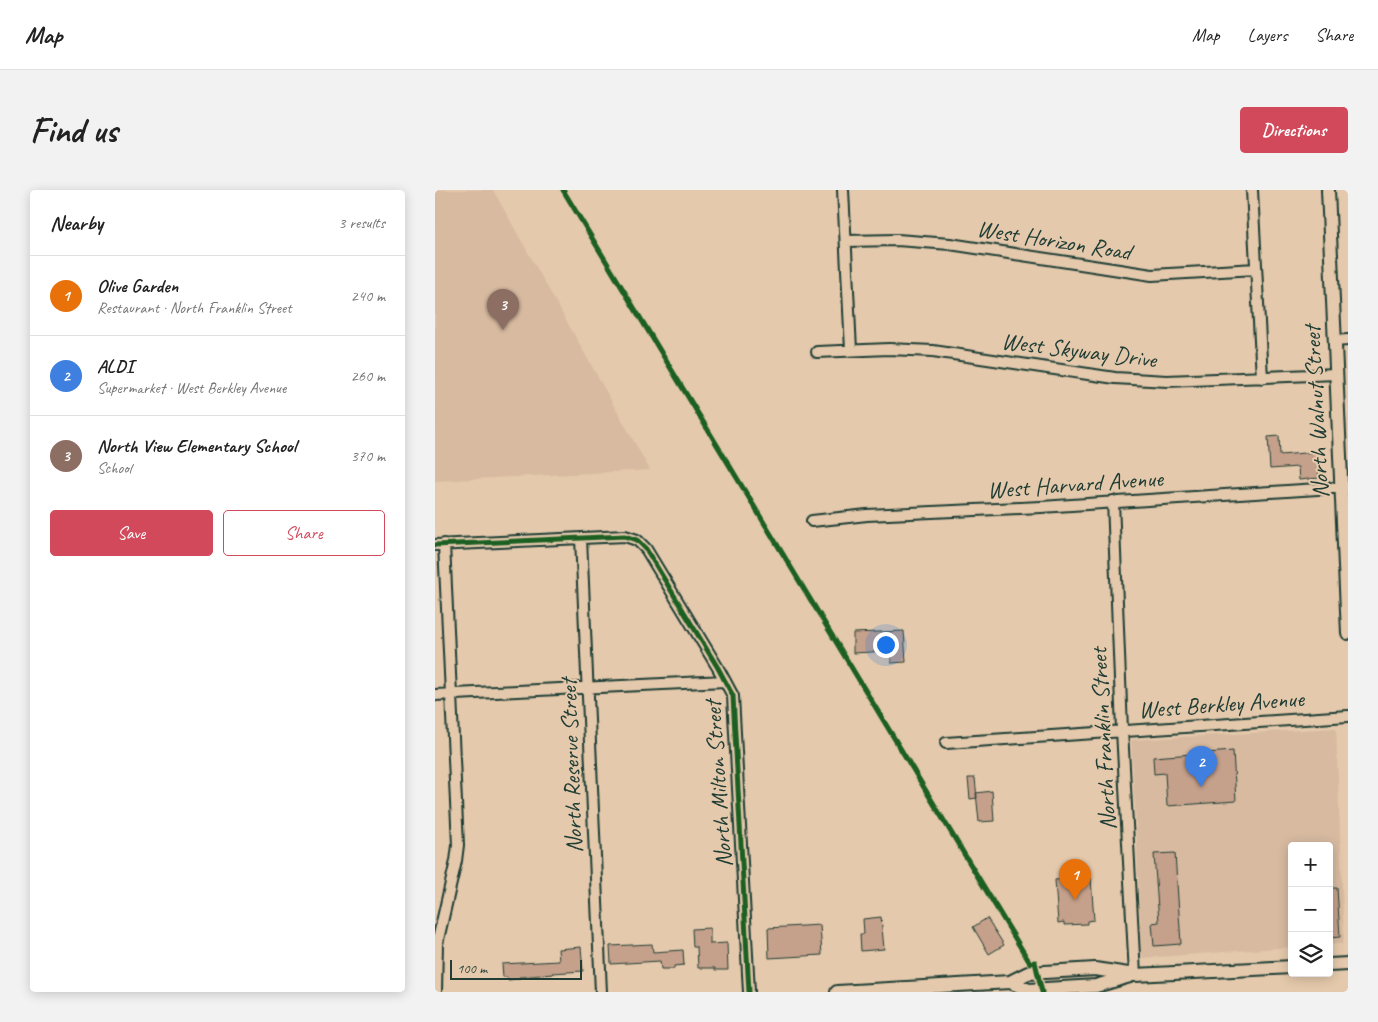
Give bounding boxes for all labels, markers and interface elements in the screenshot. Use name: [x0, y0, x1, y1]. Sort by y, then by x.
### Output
text: Map: [25, 20, 62, 50]
text: Map: [1192, 24, 1220, 46]
text: Layers: [1248, 24, 1287, 46]
text: Share: [1315, 24, 1353, 46]
button: Directions: [1240, 107, 1348, 153]
text: Find us: [30, 108, 117, 153]
text: Nearby: [50, 210, 103, 236]
text: 3 results: [338, 213, 385, 233]
street label: West Horizon Road: [975, 213, 1137, 268]
text: Olive Garden: [97, 274, 178, 298]
text: 1: [62, 286, 70, 306]
text: 240 m: [351, 286, 385, 306]
pin: 3: [487, 289, 519, 330]
text: Restaurant · North Franklin Street: [97, 298, 291, 318]
street label: North Walnut Street: [1296, 322, 1336, 499]
street label: West Skyway Drive: [1000, 326, 1160, 375]
text: ALDI: [97, 354, 134, 378]
text: 2: [62, 366, 70, 386]
text: 260 m: [351, 366, 385, 386]
text: Supermarket · West Berkley Avenue: [97, 378, 286, 398]
text: North View Elementary School: [97, 434, 296, 458]
text: 3: [62, 446, 70, 466]
text: 370 m: [351, 446, 385, 466]
text: School: [97, 458, 131, 478]
street label: West Harvard Avenue: [986, 463, 1166, 505]
button: Save: [50, 510, 213, 556]
button: Share: [223, 510, 385, 556]
your location: [873, 632, 899, 658]
street label: North Franklin Street: [1083, 645, 1123, 831]
street label: North Reserve Street: [553, 675, 589, 854]
street label: West Berkley Avenue: [1137, 683, 1307, 725]
street label: North Milton Street: [697, 696, 739, 868]
pin: 2: [1185, 746, 1217, 787]
map controls: [1288, 842, 1333, 977]
button: +: [1288, 842, 1333, 887]
pin: 1: [1059, 859, 1091, 900]
button: −: [1288, 887, 1333, 932]
button: layers: [1288, 932, 1333, 977]
scale bar: [450, 957, 583, 980]
text: 100 m: [457, 960, 487, 977]

